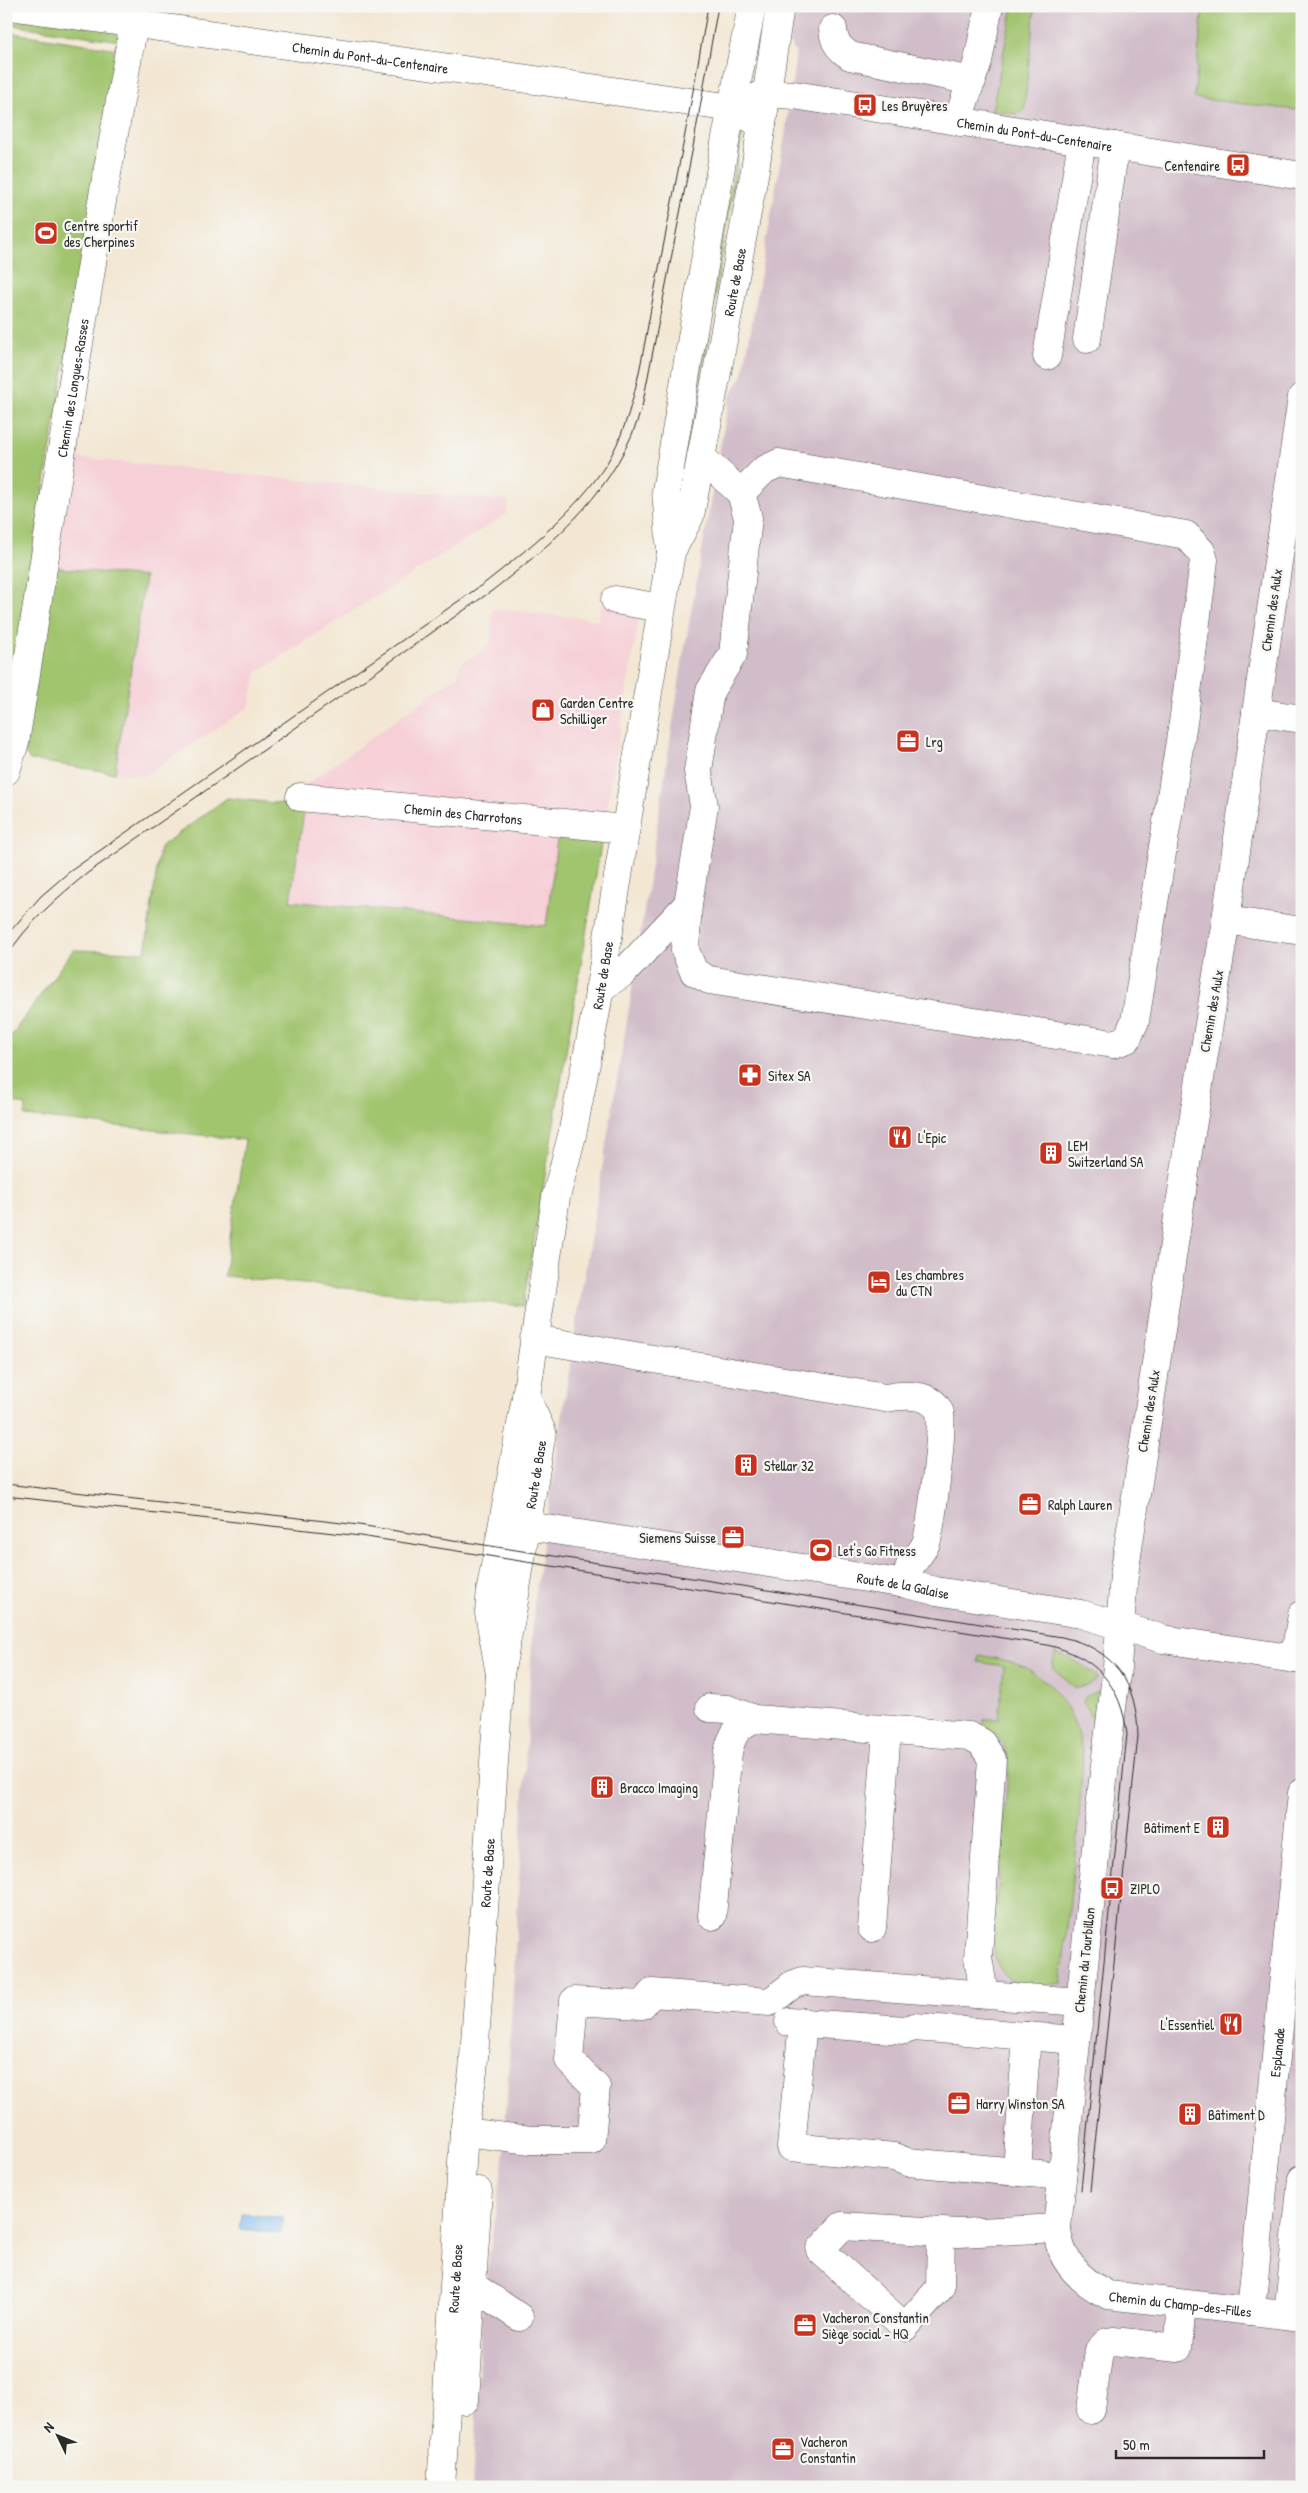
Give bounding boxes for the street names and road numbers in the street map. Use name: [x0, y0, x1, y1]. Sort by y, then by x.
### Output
street label: Chemin du Pont-du-Centenaire: [291, 37, 450, 77]
street label: Chemin du Pont-du-Centenaire: [955, 112, 1114, 155]
street label: Route de Base: [718, 246, 750, 318]
street label: Chemin des Longues-Rasses: [51, 317, 92, 459]
street label: Chemin des Aulx: [1256, 567, 1286, 653]
street label: Chemin des Charrotons: [403, 798, 523, 828]
street label: Route de Base: [587, 939, 617, 1011]
street label: Chemin des Aulx: [1194, 968, 1228, 1054]
street label: Chemin des Aulx: [1132, 1368, 1164, 1454]
street label: Route de Base: [520, 1438, 550, 1510]
street label: Route de la Galaise: [856, 1567, 951, 1603]
street label: Route de Base: [475, 1837, 498, 1908]
street label: Chemin du Tourbillon: [1069, 1906, 1099, 2014]
street label: Esplanade: [1265, 2026, 1288, 2078]
street label: Route de Base: [443, 2243, 466, 2314]
street label: Chemin du Champ-des-Filles: [1108, 2286, 1253, 2321]

